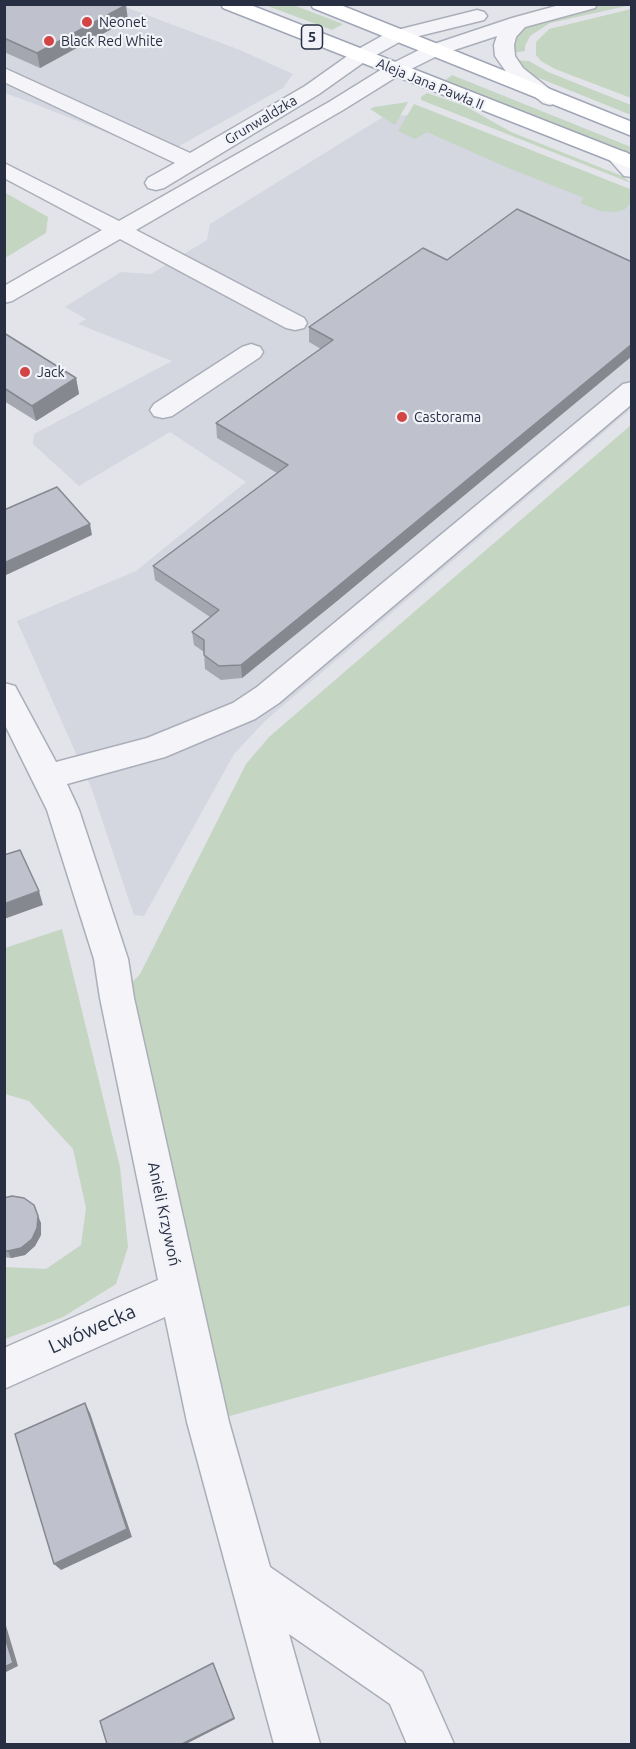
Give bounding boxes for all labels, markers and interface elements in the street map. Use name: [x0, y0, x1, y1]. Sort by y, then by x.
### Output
place label: Neonet: [99, 14, 146, 30]
marker: Neonet: [80, 15, 94, 29]
road number: 5: [302, 25, 322, 49]
place label: Black Red White: [61, 33, 163, 49]
marker: Black Red White: [42, 34, 56, 48]
street label: Aleja Jana Pawła II: [374, 55, 486, 113]
street label: Grunwaldzka: [222, 92, 300, 148]
place label: Jack: [37, 364, 65, 380]
marker: Jack: [18, 365, 32, 379]
place label: Castorama: [414, 409, 481, 425]
marker: Castorama: [395, 410, 409, 424]
street label: Anieli Krzywoń: [144, 1160, 184, 1268]
street label: Lwówecka: [45, 1299, 139, 1359]

